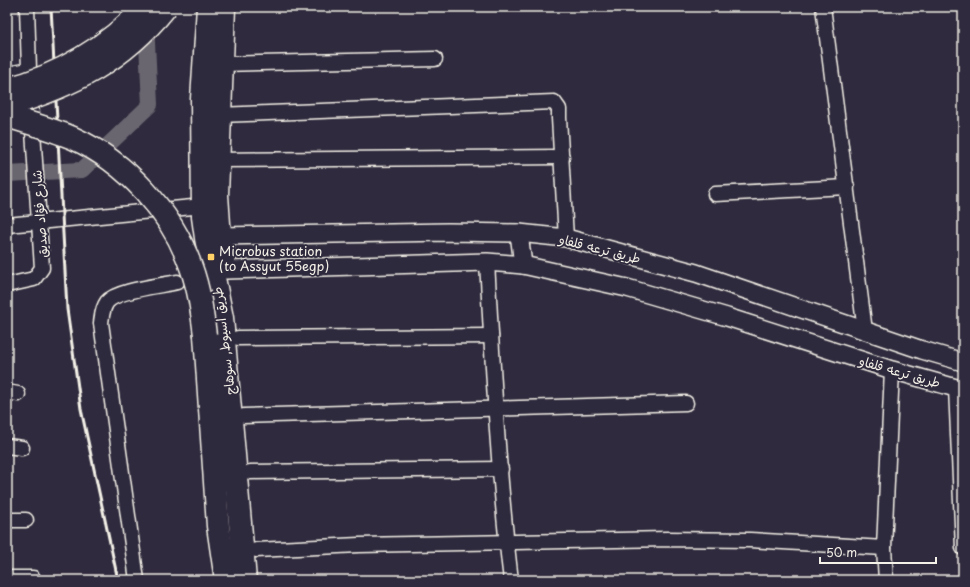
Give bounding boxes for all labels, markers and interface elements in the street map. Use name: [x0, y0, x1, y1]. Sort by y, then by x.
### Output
street label: شارع فؤاد صديق: [26, 169, 53, 258]
street label: طريق ترعه قلفاو: [556, 228, 643, 267]
place label: Microbus station (to Assyut 55egp): [219, 241, 329, 275]
marker: Microbus station (to Assyut 55egp): [206, 252, 216, 262]
street label: طريق اسيوط, سوهاج: [207, 286, 240, 396]
street label: طريق ترعه قلفاو: [856, 350, 943, 392]
scale bar: [820, 539, 936, 565]
text: 50 m: [826, 543, 857, 561]

